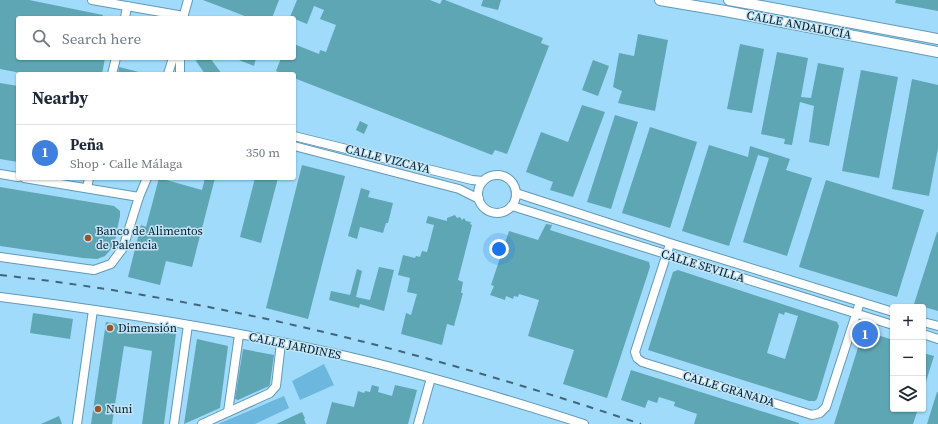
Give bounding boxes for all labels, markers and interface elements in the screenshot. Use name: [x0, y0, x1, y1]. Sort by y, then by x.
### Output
street label: CALLE ANDALUCÍA: [745, 7, 853, 43]
search box: [16, 16, 296, 60]
icon: search: [30, 27, 52, 49]
text: Search here: [62, 28, 141, 49]
text: Nearby: [32, 86, 88, 110]
text: Peña: [70, 134, 104, 155]
street label: CALLE VIZCAYA: [344, 141, 432, 177]
text: 1: [41, 144, 49, 161]
text: 350 m: [246, 144, 280, 161]
text: Shop · Calle Málaga: [70, 155, 183, 172]
place label: Banco de Alimentos de Palencia: [96, 223, 203, 253]
marker: Banco de Alimentos de Palencia: [83, 233, 93, 243]
your location: [489, 239, 509, 259]
street label: CALLE SEVILLA: [659, 246, 747, 286]
map controls: [890, 304, 926, 412]
button: +: [890, 304, 926, 340]
pin: 1: [852, 319, 878, 349]
place label: Dimensión: [118, 320, 177, 336]
marker: Dimensión: [105, 323, 115, 333]
street label: CALLE JARDINES: [248, 328, 342, 364]
button: −: [890, 340, 926, 376]
street label: CALLE GRANADA: [681, 367, 777, 411]
button: layers: [890, 376, 926, 412]
place label: Nuni: [106, 401, 133, 417]
marker: Nuni: [93, 404, 103, 414]

